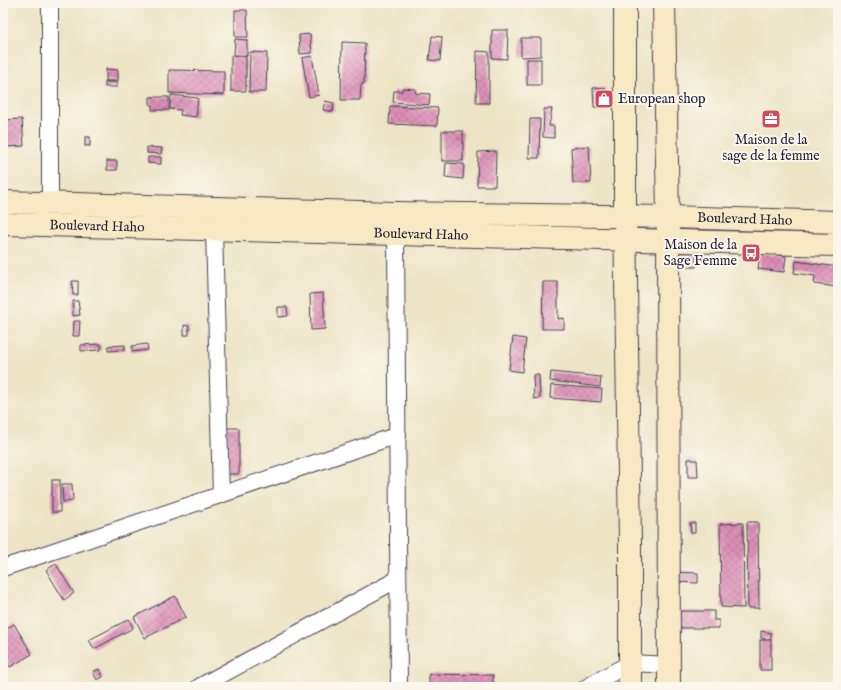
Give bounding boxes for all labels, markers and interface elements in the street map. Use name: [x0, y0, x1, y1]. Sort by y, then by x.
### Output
shop icon: European shop: [593, 88, 615, 110]
place label: European shop: [618, 90, 706, 108]
office icon: Maison de la sage de la femme: [760, 108, 782, 130]
place label: Maison de la sage de la femme: [722, 131, 820, 165]
street label: Boulevard Haho: [697, 209, 793, 230]
street label: Boulevard Haho: [49, 216, 145, 237]
street label: Boulevard Haho: [373, 224, 469, 245]
place label: Maison de la Sage Femme: [663, 236, 738, 270]
bus stop icon: Maison de la Sage Femme: [740, 242, 762, 264]

